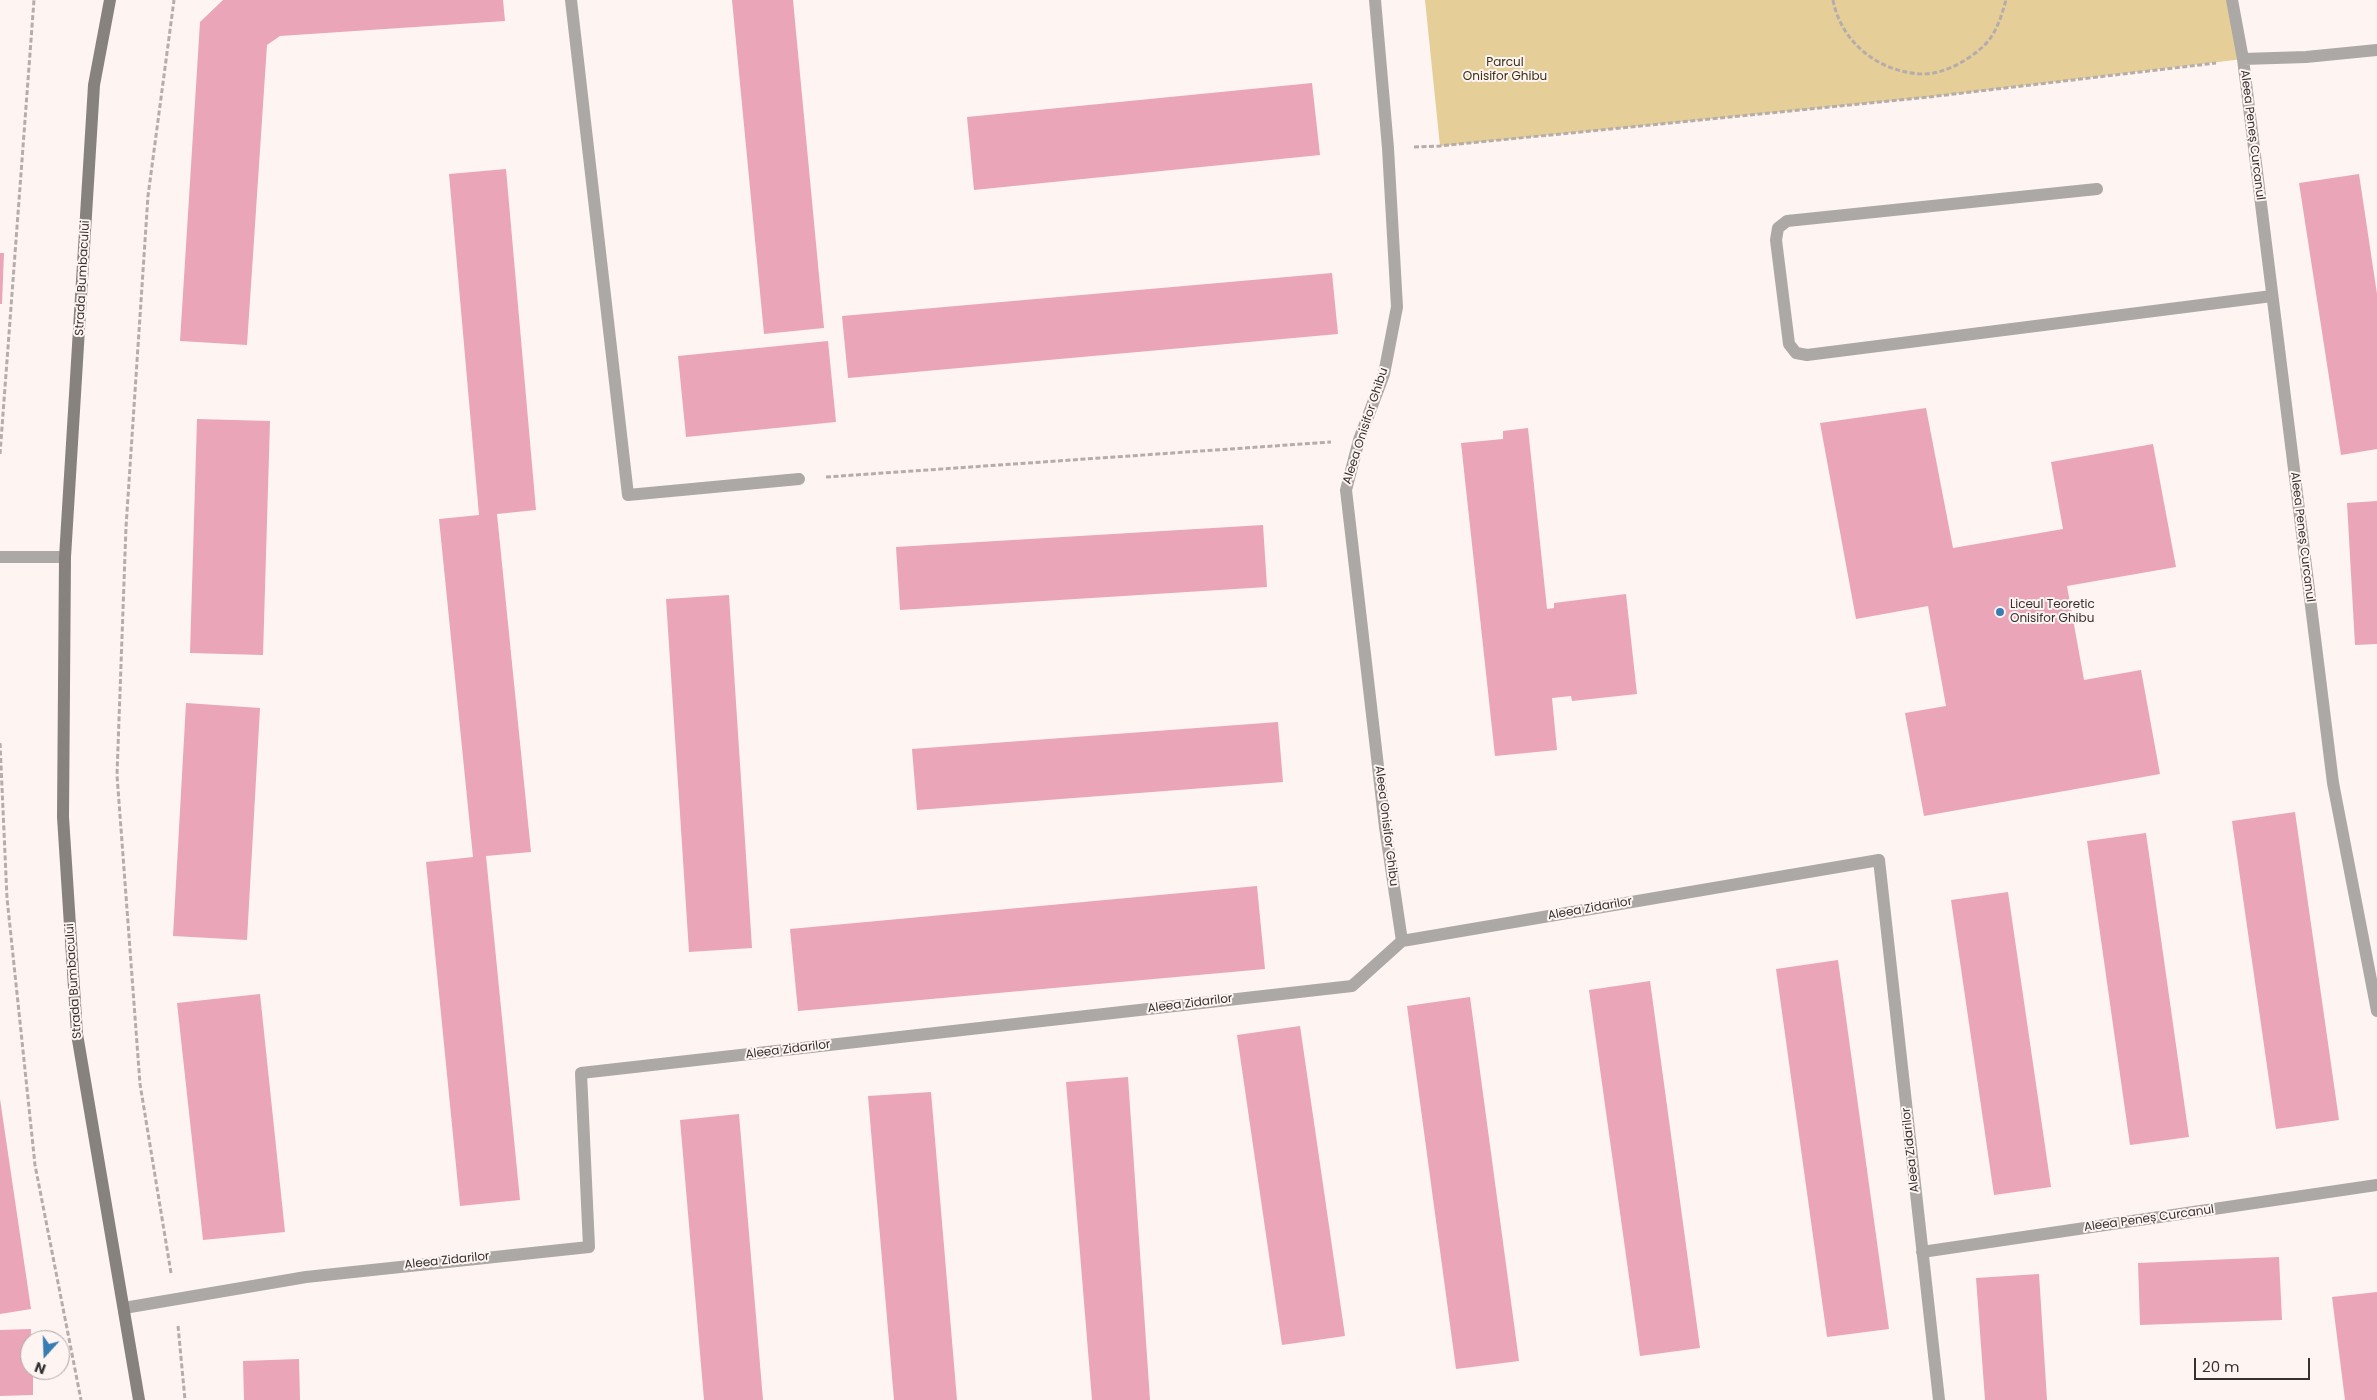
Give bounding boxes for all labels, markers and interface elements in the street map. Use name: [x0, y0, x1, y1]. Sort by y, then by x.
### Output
park label: Parcul Onisifor Ghibu: [1463, 56, 1547, 84]
street label: Aleea Peneș Curcanul: [2237, 69, 2267, 201]
street label: Strada Bumbacului: [73, 220, 93, 336]
street label: Aleea Onisifor Ghibu: [1340, 366, 1392, 486]
street label: Aleea Peneș Curcanul: [2287, 471, 2317, 603]
place label: Liceul Teoretic Onisifor Ghibu: [2010, 598, 2095, 626]
marker: Liceul Teoretic Onisifor Ghibu: [1994, 606, 2006, 618]
street label: Aleea Onisifor Ghibu: [1371, 765, 1401, 887]
street label: Aleea Zidarilor: [1547, 894, 1633, 924]
street label: Strada Bumbacului: [63, 923, 85, 1039]
street label: Aleea Zidarilor: [1147, 992, 1233, 1016]
street label: Aleea Zidarilor: [745, 1038, 831, 1062]
street label: Aleea Zidarilor: [1899, 1107, 1923, 1193]
street label: Aleea Peneș Curcanul: [2083, 1203, 2215, 1235]
street label: Aleea Zidarilor: [404, 1249, 490, 1273]
north arrow: [20, 1330, 70, 1380]
scale bar: [2197, 1348, 2313, 1380]
text: 20 m: [2202, 1356, 2240, 1377]
text: N: [32, 1357, 49, 1379]

